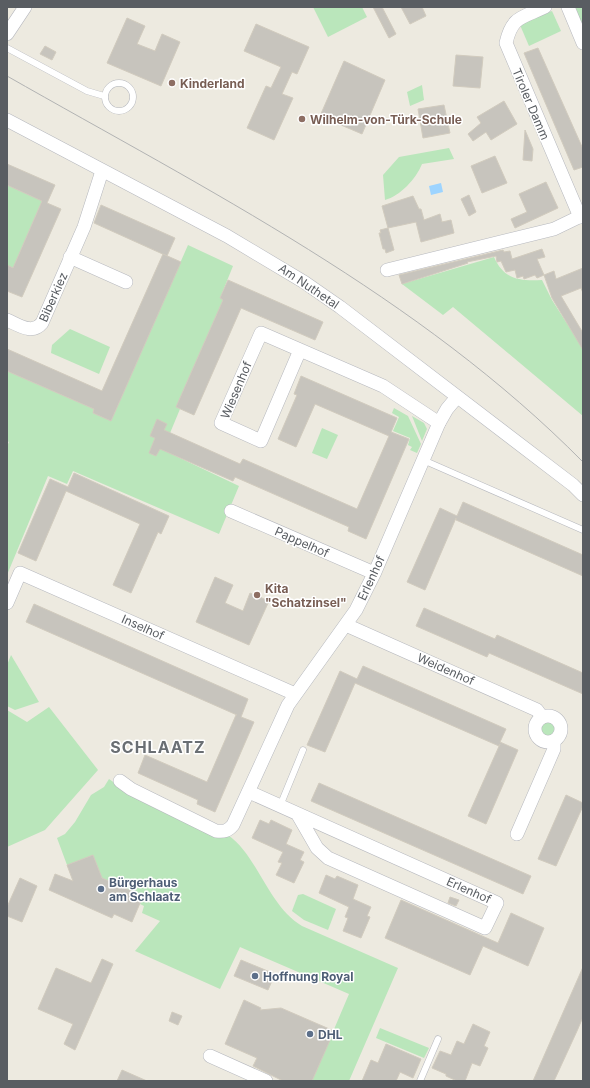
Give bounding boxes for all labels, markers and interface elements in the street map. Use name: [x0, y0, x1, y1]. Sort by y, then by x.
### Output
street label: Tiroler Damm: [509, 66, 553, 142]
place label: Kinderland: [180, 76, 244, 91]
marker: Kinderland: [167, 78, 177, 88]
place label: Wilhelm-von-Türk-Schule: [310, 112, 462, 127]
marker: Wilhelm-von-Türk-Schule: [297, 114, 307, 124]
street label: Am Nuthetal: [276, 260, 342, 312]
street label: Biberkiez: [35, 270, 71, 324]
street label: Wiesenhof: [217, 359, 255, 421]
street label: Pappelhof: [273, 523, 332, 561]
street label: Erlenhof: [354, 553, 388, 603]
place label: Kita "Schatzinsel": [265, 581, 347, 610]
marker: Kita "Schatzinsel": [252, 590, 262, 600]
street label: Inselhof: [119, 611, 167, 643]
street label: Weidenhof: [415, 650, 478, 689]
district label: SCHLAATZ: [110, 737, 206, 757]
street label: Erlenhof: [444, 873, 494, 907]
place label: Bürgerhaus am Schlaatz: [109, 875, 181, 904]
marker: Bürgerhaus am Schlaatz: [96, 884, 106, 894]
place label: Hoffnung Royal: [263, 969, 353, 984]
marker: Hoffnung Royal: [250, 971, 260, 981]
place label: DHL: [318, 1027, 343, 1042]
marker: DHL: [305, 1029, 315, 1039]

